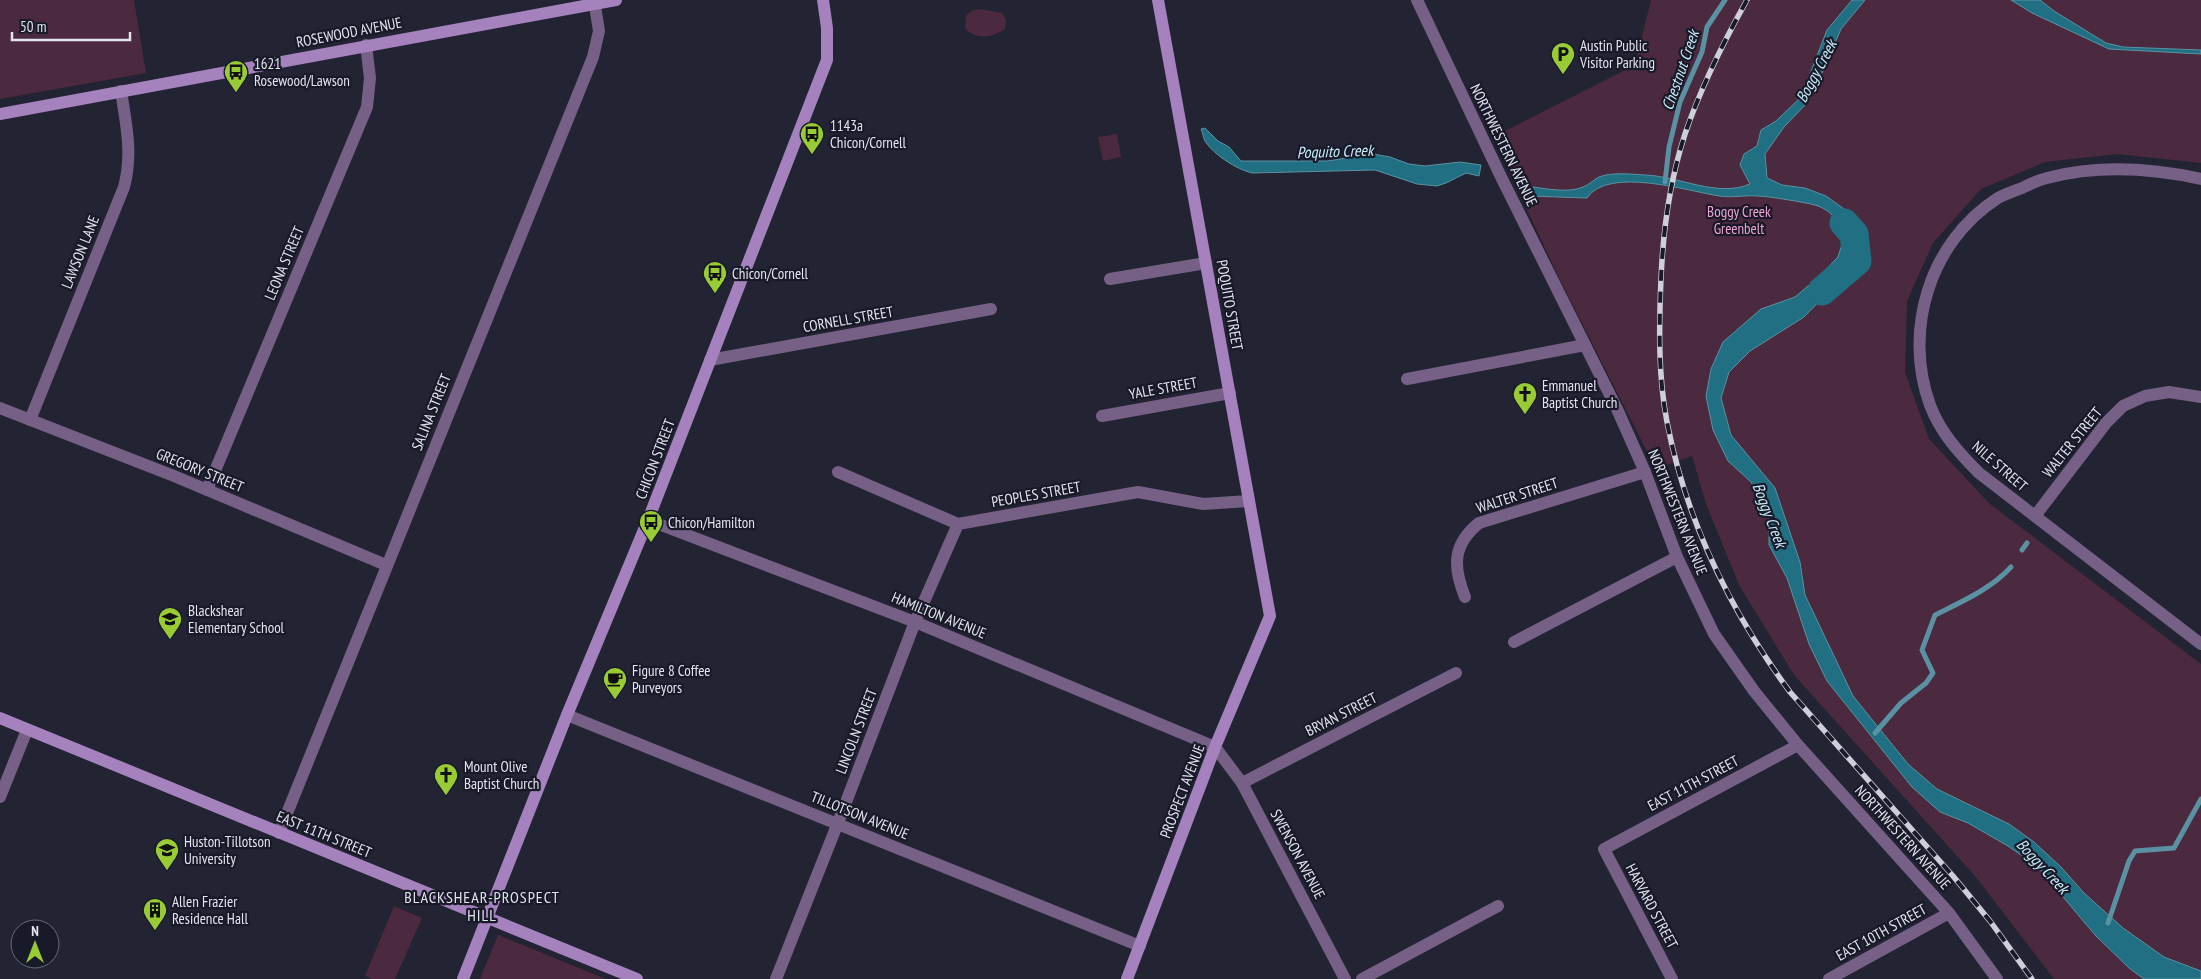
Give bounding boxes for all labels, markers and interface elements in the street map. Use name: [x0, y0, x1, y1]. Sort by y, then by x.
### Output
scale bar: [12, 10, 130, 42]
street label: ROSEWOOD AVENUE: [295, 12, 403, 52]
text: 50 m: [20, 17, 46, 36]
water label: Chestnut Creek: [1657, 26, 1704, 113]
water label: Boggy Creek: [1791, 35, 1842, 106]
place label: Austin Public Visitor Parking: [1579, 36, 1655, 72]
parking icon: Austin Public Visitor Parking: [1550, 41, 1576, 75]
place label: 1621 Rosewood/Lawson: [254, 54, 350, 90]
bus stop icon: 1621 Rosewood/Lawson: [223, 59, 249, 93]
street label: NORTHWESTERN AVENUE: [1466, 81, 1542, 209]
place label: 1143a Chicon/Cornell: [830, 116, 907, 152]
bus stop icon: 1143a Chicon/Cornell: [799, 121, 825, 155]
water label: Poquito Creek: [1296, 140, 1375, 162]
park label: Boggy Creek Greenbelt: [1707, 202, 1771, 238]
street label: LAWSON LANE: [57, 213, 103, 291]
street label: LEONA STREET: [260, 223, 308, 303]
street label: POQUITO STREET: [1213, 258, 1247, 352]
bus stop icon: Chicon/Cornell: [702, 260, 728, 294]
place label: Chicon/Cornell: [732, 264, 809, 283]
street label: CORNELL STREET: [801, 302, 895, 336]
street label: SALINA STREET: [407, 371, 455, 453]
street label: YALE STREET: [1127, 373, 1199, 403]
place label: Emmanuel Baptist Church: [1542, 376, 1617, 412]
church icon: Emmanuel Baptist Church: [1512, 381, 1538, 415]
street label: WALTER STREET: [2038, 403, 2106, 481]
street label: CHICON STREET: [631, 416, 679, 502]
street label: NILE STREET: [1968, 437, 2032, 495]
street label: GREGORY STREET: [153, 444, 247, 496]
street label: NORTHWESTERN AVENUE: [1644, 446, 1712, 578]
street label: WALTER STREET: [1474, 473, 1561, 517]
street label: PEOPLES STREET: [990, 477, 1082, 511]
water label: Boggy Creek: [1748, 480, 1792, 552]
bus stop icon: Chicon/Hamilton: [638, 509, 664, 543]
place label: Chicon/Hamilton: [668, 513, 755, 532]
street label: HAMILTON AVENUE: [889, 587, 989, 643]
place label: Blackshear Elementary School: [188, 601, 285, 637]
school or university icon: Blackshear Elementary School: [157, 606, 183, 640]
place label: Figure 8 Coffee Purveyors: [632, 661, 711, 697]
cafe icon: Figure 8 Coffee Purveyors: [602, 666, 628, 700]
street label: LINCOLN STREET: [831, 685, 881, 776]
street label: BRYAN STREET: [1302, 688, 1380, 740]
street label: PROSPECT AVENUE: [1155, 741, 1209, 841]
street label: EAST 11TH STREET: [1644, 751, 1742, 815]
place label: Mount Olive Baptist Church: [464, 757, 539, 793]
church icon: Mount Olive Baptist Church: [433, 762, 459, 796]
street label: NORTHWESTERN AVENUE: [1851, 781, 1955, 893]
street label: TILLOTSON AVENUE: [808, 787, 912, 843]
street label: EAST 11TH STREET: [274, 806, 375, 862]
street label: SWENSON AVENUE: [1266, 806, 1330, 902]
place label: Huston-Tillotson University: [184, 832, 270, 868]
water label: Boggy Creek: [2012, 834, 2075, 899]
school or university icon: Huston-Tillotson University: [154, 837, 180, 871]
street label: HARVARD STREET: [1622, 860, 1682, 952]
district label: BLACKSHEAR-PROSPECT HILL: [404, 887, 560, 925]
place label: Allen Frazier Residence Hall: [172, 892, 248, 928]
building icon: Allen Frazier Residence Hall: [142, 897, 168, 931]
street label: EAST 10TH STREET: [1832, 899, 1930, 965]
north arrow: [10, 919, 60, 969]
text: N: [31, 922, 39, 940]

